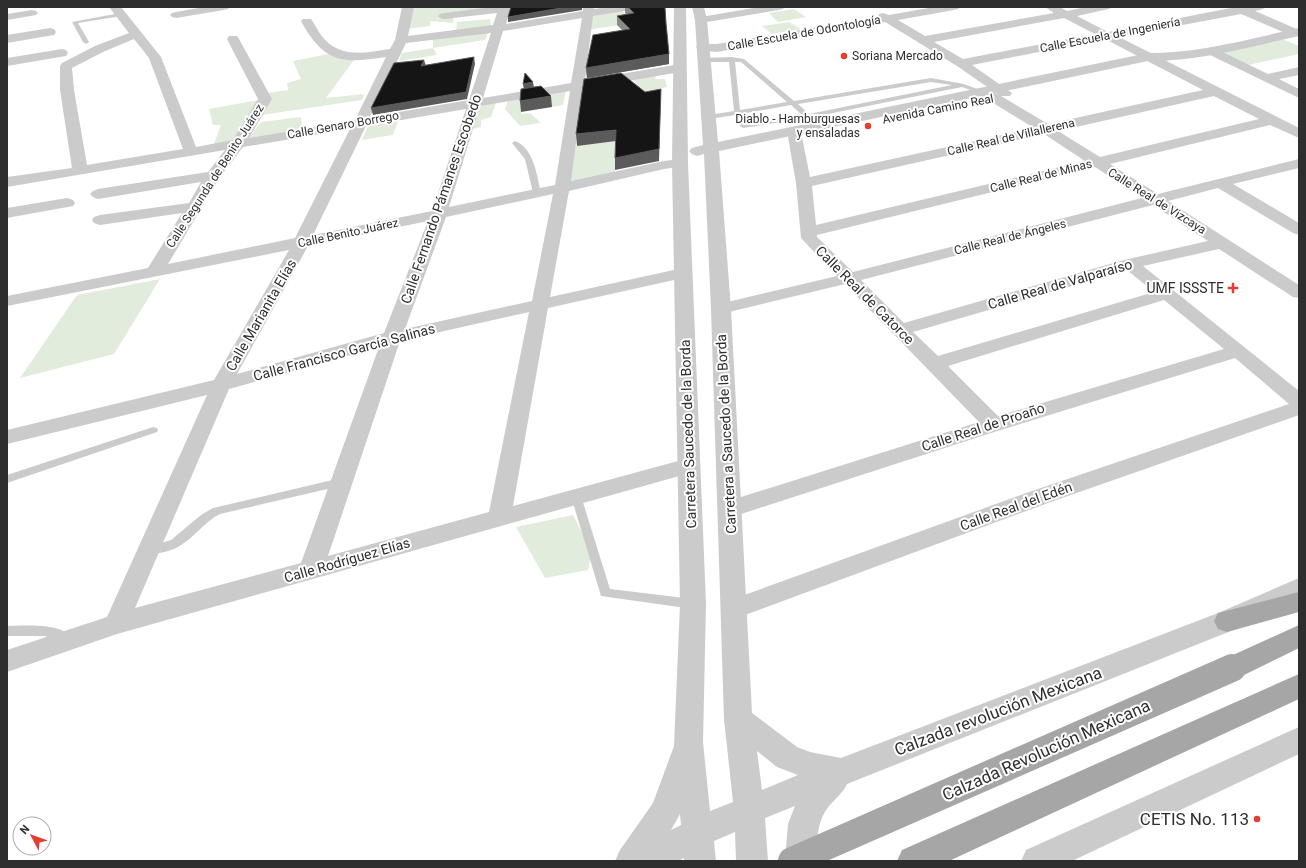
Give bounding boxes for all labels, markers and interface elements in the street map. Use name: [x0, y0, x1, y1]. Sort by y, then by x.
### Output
street label: Calle Escuela de Odontología: [726, 13, 882, 53]
street label: Calle Escuela de Ingeniería: [1039, 15, 1181, 55]
place label: Soriana Mercado: [852, 49, 943, 63]
marker: Soriana Mercado: [839, 51, 849, 61]
street label: Avenida Camino Real: [881, 91, 995, 127]
street label: Calle Fernando Pámanes Escobedo: [398, 92, 484, 306]
street label: Calle Segunda de Benito Juárez: [163, 102, 267, 250]
street label: Calle Genaro Borrego: [286, 108, 400, 142]
place label: Diablo - Hamburguesas y ensaladas: [735, 112, 860, 140]
street label: Calle Real de Villallerena: [946, 116, 1076, 158]
marker: Diablo - Hamburguesas y ensaladas: [863, 121, 873, 131]
street label: Calle Real de Minas: [989, 157, 1093, 195]
street label: Calle Real de Vizcaya: [1105, 165, 1209, 237]
street label: Calle Benito Juárez: [296, 215, 400, 251]
street label: Calle Real de Ángeles: [952, 215, 1067, 258]
street label: Calle Real de Catorce: [813, 243, 917, 347]
street label: Calle Marianita Elías: [222, 256, 300, 374]
street label: Calle Real de Valparaíso: [986, 256, 1134, 312]
place label: UMF ISSSTE: [1146, 280, 1224, 296]
marker: UMF ISSSTE: [1227, 282, 1239, 294]
street label: Calle Francisco García Salinas: [251, 320, 437, 384]
street label: Carretera a Saucedo de la Borda: [713, 334, 739, 534]
street label: Carretera Saucedo de la Borda: [677, 339, 699, 529]
street label: Calle Real de Proaño: [919, 400, 1047, 454]
street label: Calle Real del Edén: [958, 478, 1074, 534]
street label: Calle Rodríguez Elías: [282, 534, 412, 586]
street label: Calzada revolución Mexicana: [891, 662, 1105, 760]
street label: Calzada Revolución Mexicana: [939, 695, 1153, 805]
place label: CETIS No. 113: [1140, 809, 1249, 829]
marker: CETIS No. 113: [1252, 814, 1262, 824]
north arrow: [12, 816, 52, 856]
text: N: [17, 822, 32, 837]

